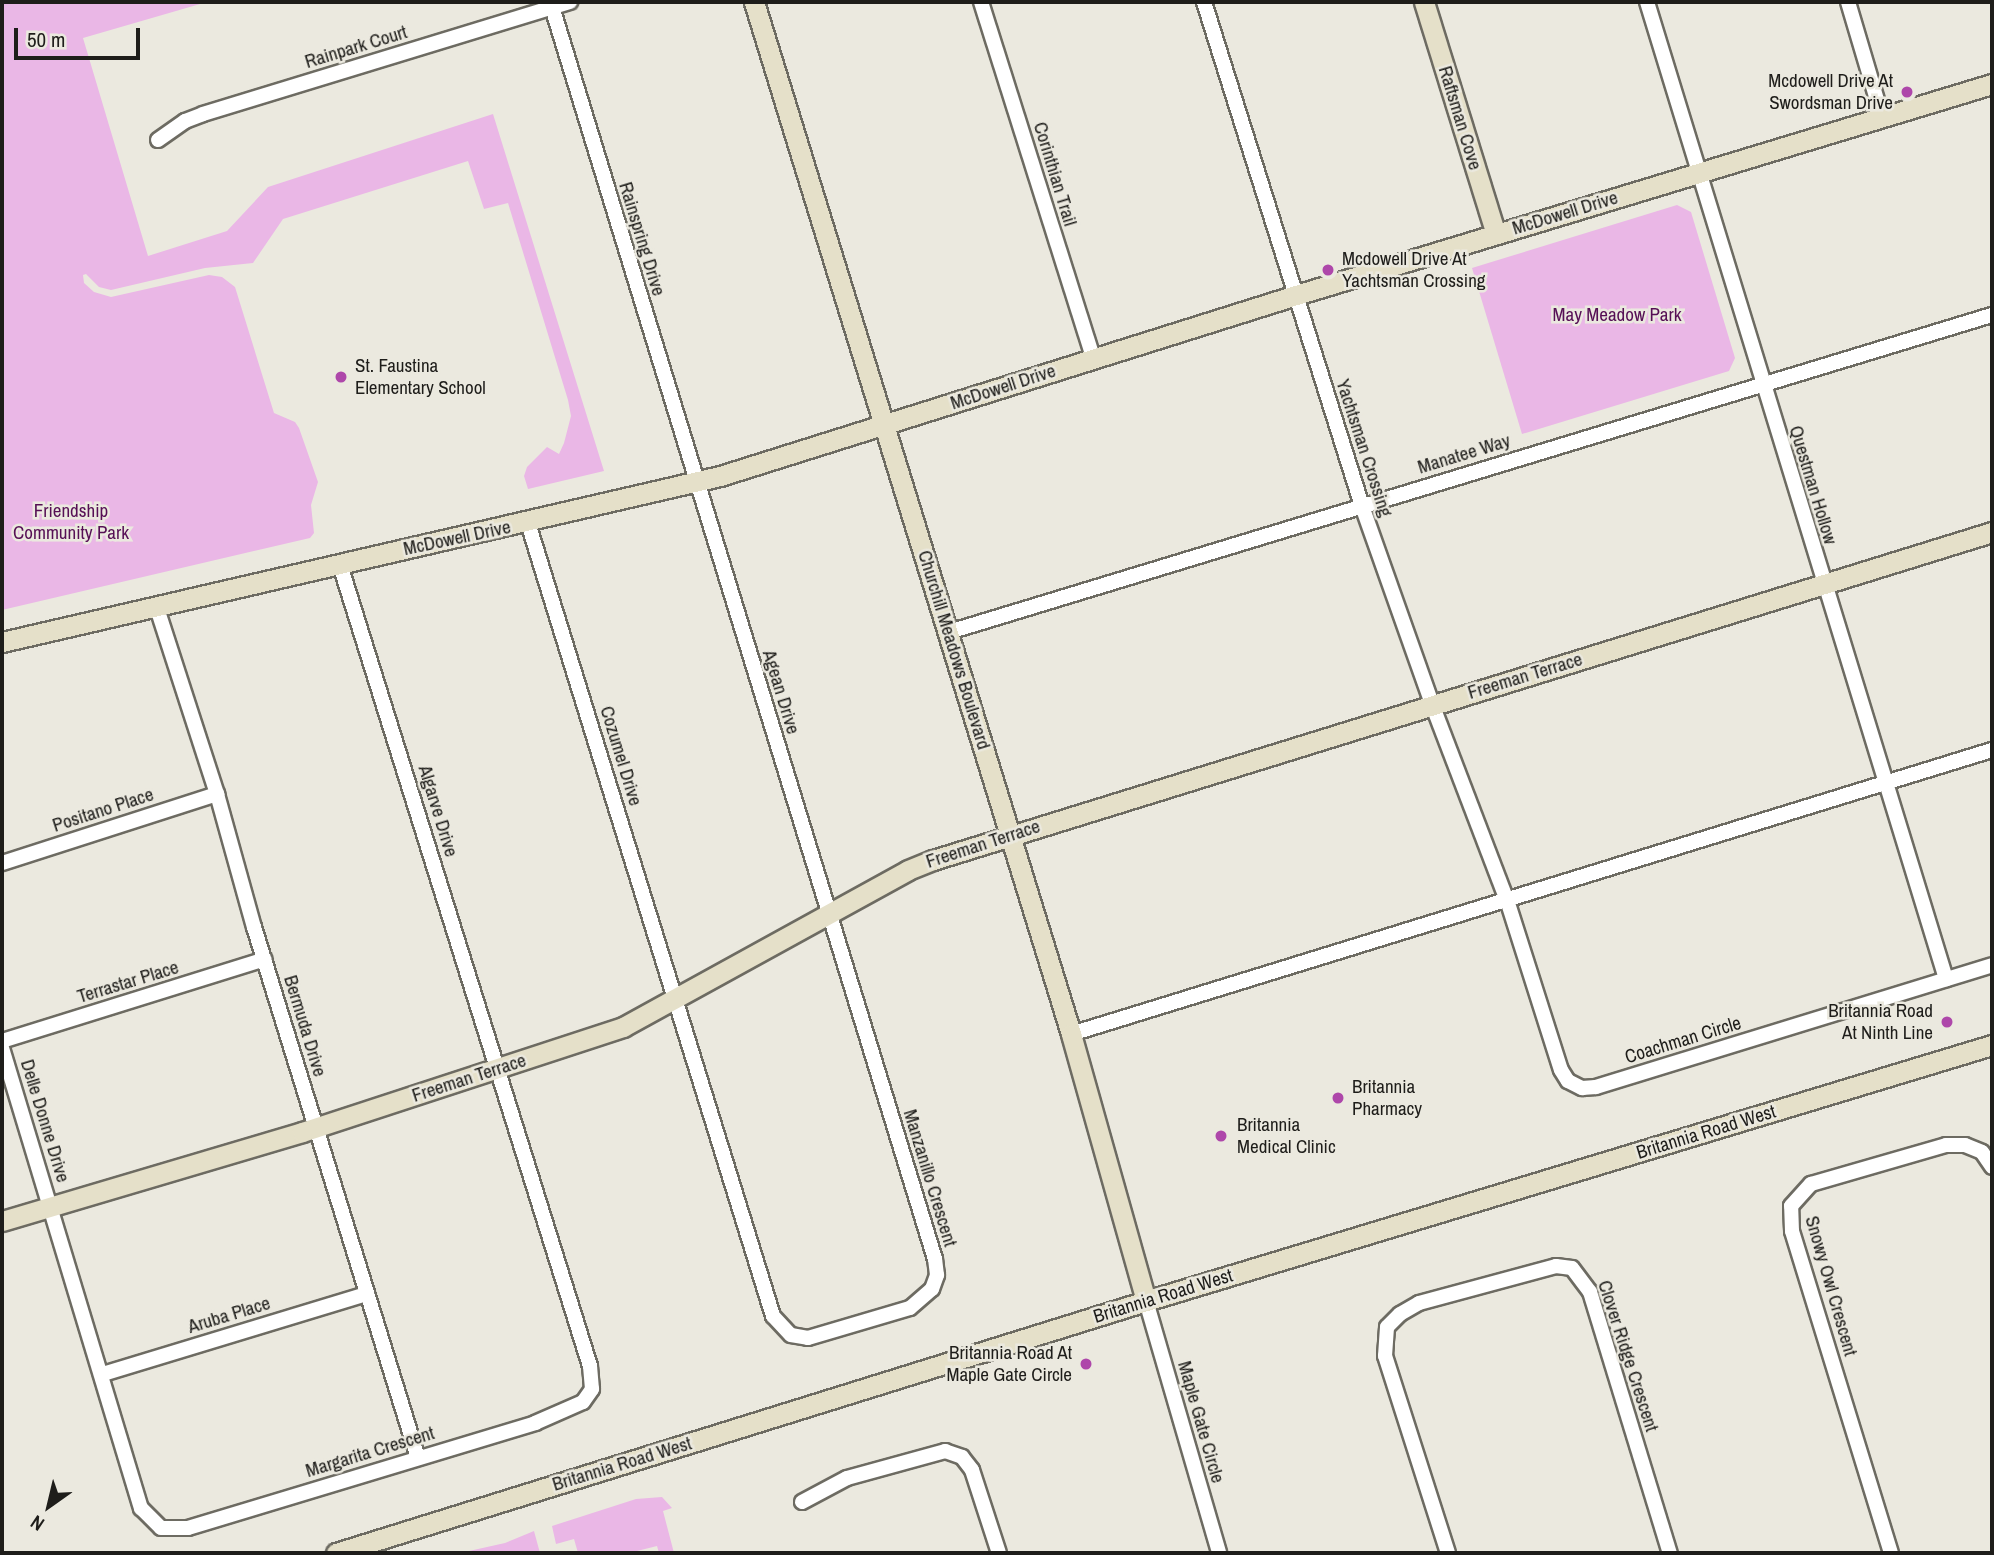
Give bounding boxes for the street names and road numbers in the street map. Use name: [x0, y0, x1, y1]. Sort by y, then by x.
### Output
street label: Rainpark Court: [302, 21, 410, 73]
street label: Raftsman Cove: [1433, 63, 1487, 173]
street label: Corinthian Trail: [1028, 119, 1082, 229]
street label: Rainspring Drive: [614, 179, 670, 299]
street label: McDowell Drive: [1510, 186, 1620, 240]
street label: McDowell Drive: [948, 359, 1058, 415]
street label: Yachtsman Crossing: [1331, 376, 1397, 520]
street label: Questman Hollow: [1784, 423, 1842, 547]
street label: Manatee Way: [1415, 429, 1513, 479]
street label: McDowell Drive: [401, 516, 513, 560]
street label: Churchill Meadows Boulevard: [913, 548, 995, 752]
street label: Agean Drive: [757, 647, 805, 737]
street label: Freeman Terrace: [1465, 648, 1585, 704]
street label: Cozumel Drive: [595, 703, 647, 809]
street label: Algarve Drive: [413, 763, 463, 859]
street label: Positano Place: [50, 783, 156, 837]
street label: Freeman Terrace: [923, 815, 1043, 873]
street label: Terrastar Place: [75, 956, 181, 1008]
street label: Bermuda Drive: [279, 973, 331, 1079]
street label: Coachman Circle: [1622, 1012, 1744, 1068]
street label: Freeman Terrace: [409, 1049, 529, 1107]
street label: Delle Donne Drive: [15, 1057, 75, 1185]
street label: Britannia Road West: [1634, 1100, 1778, 1164]
street label: Manzanillo Crescent: [898, 1107, 962, 1249]
street label: Snowy Owl Crescent: [1800, 1213, 1862, 1359]
street label: Britannia Road West: [1091, 1264, 1235, 1328]
street label: Clover Ridge Crescent: [1593, 1278, 1663, 1434]
street label: Aruba Place: [185, 1292, 273, 1338]
street label: Maple Gate Circle: [1173, 1359, 1229, 1485]
street label: Margarita Crescent: [303, 1422, 437, 1482]
street label: Britannia Road West: [550, 1432, 694, 1496]

